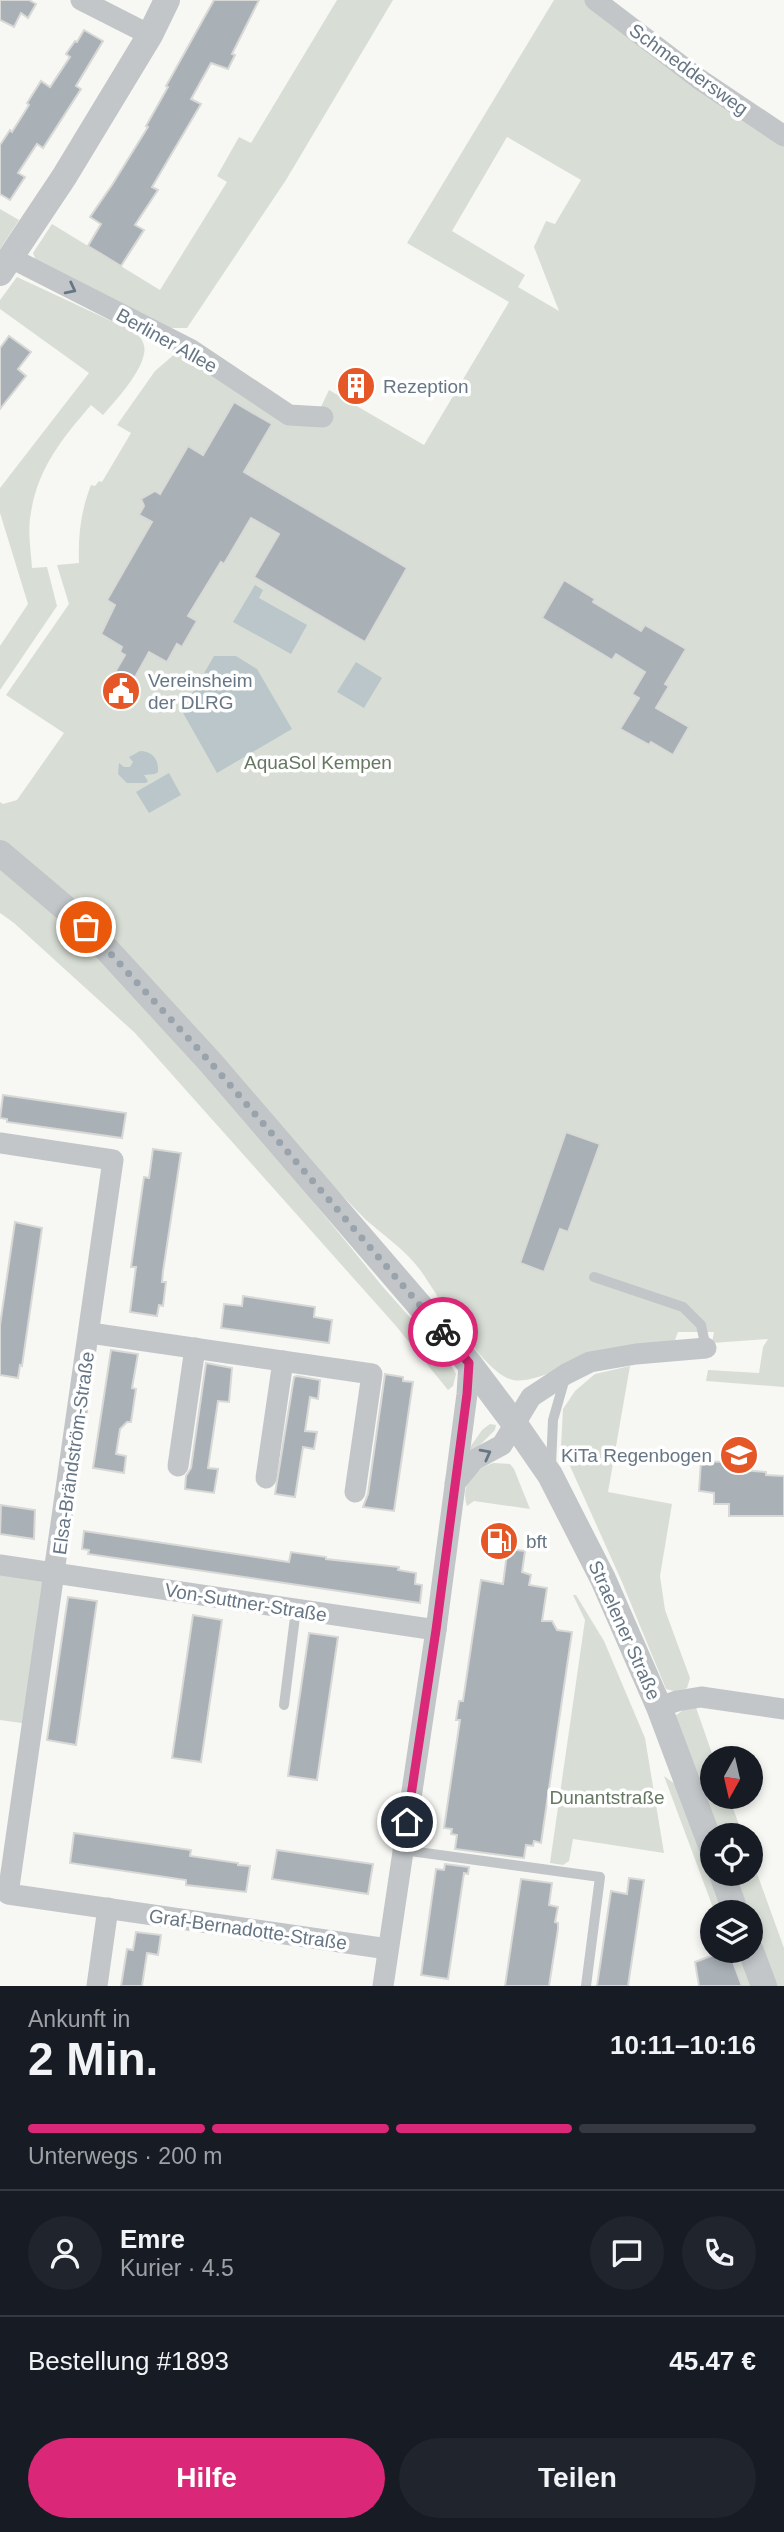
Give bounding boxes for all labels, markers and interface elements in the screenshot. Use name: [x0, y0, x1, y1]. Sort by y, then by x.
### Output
street label: Schmeddersweg: [625, 19, 752, 119]
one-way arrow: [64, 280, 76, 294]
street label: Berliner Allee: [113, 304, 221, 377]
building icon: Rezeption: [335, 365, 377, 407]
place label: Rezeption: [383, 376, 469, 397]
public building icon: Vereinsheim der DLRG: [100, 670, 142, 712]
place label: Vereinsheim der DLRG: [148, 670, 253, 713]
park label: AquaSol Kempen: [244, 752, 392, 773]
pin: [56, 897, 116, 957]
icon: bag: [67, 908, 105, 946]
courier: [408, 1297, 478, 1367]
icon: bike: [424, 1313, 462, 1351]
street label: Elsa-Brändström-Straße: [49, 1350, 98, 1556]
school or university icon: KiTa Regenbogen: [718, 1434, 760, 1476]
place label: KiTa Regenbogen: [561, 1445, 712, 1466]
one-way arrow: [479, 1448, 491, 1462]
fuel station icon: bft: [478, 1520, 520, 1562]
place label: bft: [526, 1531, 548, 1552]
street label: Straelener Straße: [584, 1557, 665, 1703]
street label: Von-Suttner-Straße: [163, 1579, 328, 1626]
north arrow: [700, 1746, 763, 1810]
map controls: [700, 1746, 763, 1963]
park label: Dunantstraße: [549, 1787, 665, 1808]
pin: [377, 1792, 437, 1852]
icon: home: [388, 1803, 426, 1841]
button: locate: [700, 1823, 763, 1886]
button: layers: [700, 1900, 763, 1963]
street label: Graf-Bernadotte-Straße: [148, 1905, 348, 1954]
text: Ankunft in: [28, 2006, 130, 2032]
text: 10:11–10:16: [610, 2030, 756, 2060]
text: 2 Min.: [28, 2033, 158, 2085]
text: Unterwegs · 200 m: [28, 2143, 222, 2169]
button: person: [28, 2216, 102, 2290]
button: chat: [590, 2216, 664, 2290]
button: phone: [682, 2216, 756, 2290]
text: Emre: [120, 2224, 185, 2254]
text: Kurier · 4.5: [120, 2255, 234, 2281]
text: Bestellung #1893: [28, 2346, 229, 2376]
text: 45.47 €: [669, 2346, 756, 2376]
button: Hilfe: [28, 2438, 385, 2518]
button: Teilen: [399, 2438, 756, 2518]

